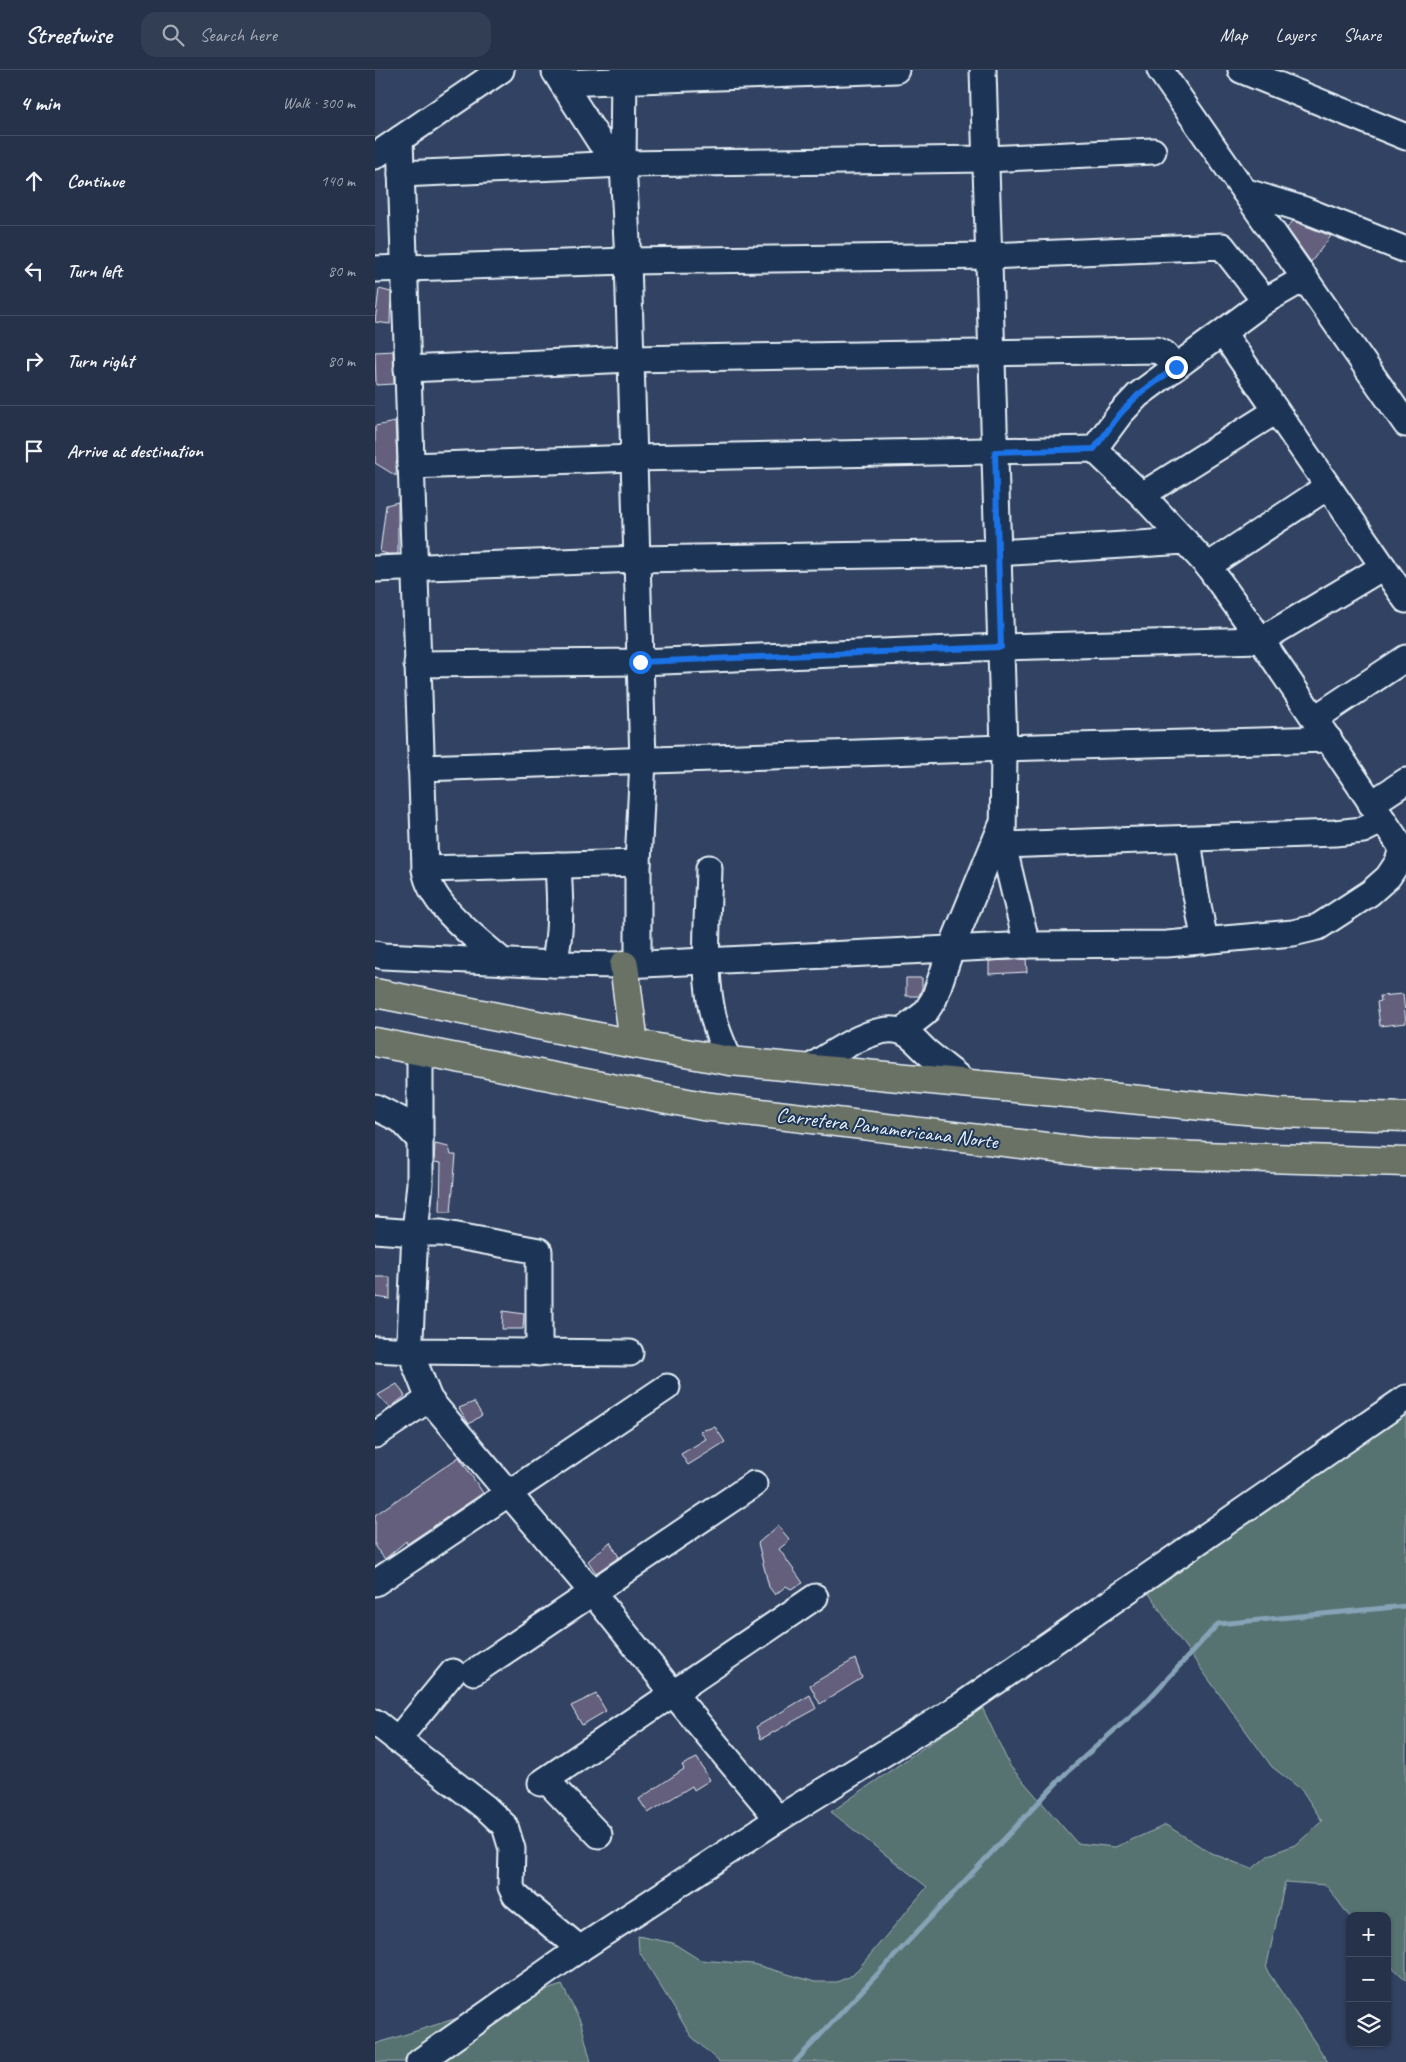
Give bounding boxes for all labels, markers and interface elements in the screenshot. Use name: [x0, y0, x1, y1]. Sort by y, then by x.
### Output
search box: [141, 12, 491, 57]
text: Streetwise: [25, 20, 111, 50]
icon: search: [159, 21, 187, 49]
text: Search here: [199, 23, 277, 47]
text: Map: [1220, 24, 1248, 46]
text: Layers: [1276, 24, 1315, 46]
text: Share: [1343, 24, 1381, 46]
text: 4 min: [20, 90, 60, 116]
text: Walk · 300 m: [283, 93, 355, 113]
icon: ahead: [20, 167, 48, 195]
text: Continue: [67, 169, 124, 193]
text: 140 m: [321, 171, 355, 191]
icon: left: [20, 257, 48, 285]
text: Turn left: [67, 259, 122, 283]
text: 80 m: [328, 261, 355, 281]
icon: right: [20, 347, 48, 375]
text: Turn right: [67, 349, 134, 373]
text: 80 m: [328, 351, 355, 371]
route end: [1165, 356, 1188, 379]
icon: arrive: [20, 437, 48, 465]
text: Arrive at destination: [67, 439, 203, 463]
route start: [629, 651, 652, 674]
street label: Carretera Panamericana Norte: [775, 1102, 1000, 1155]
map controls: [1346, 1912, 1391, 2047]
button: +: [1346, 1912, 1391, 1957]
button: −: [1346, 1957, 1391, 2002]
button: layers: [1346, 2002, 1391, 2047]

